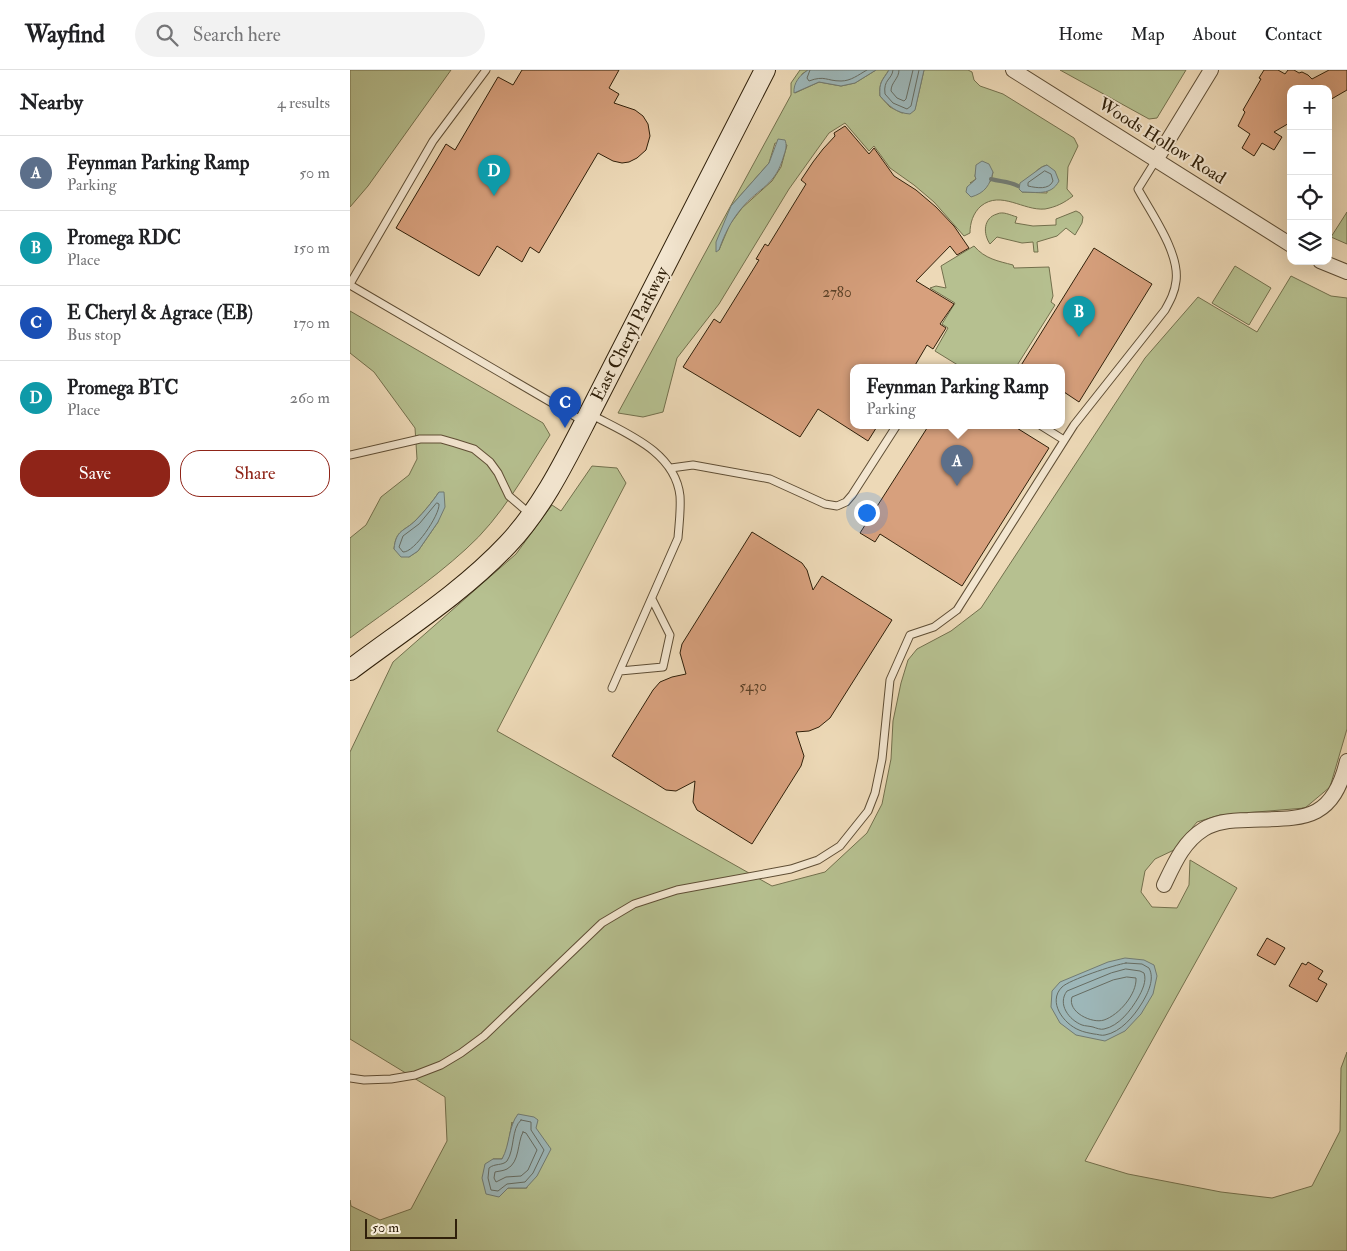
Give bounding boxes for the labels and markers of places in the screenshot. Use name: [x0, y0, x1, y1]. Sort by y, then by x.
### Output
pin: D: [478, 155, 510, 196]
pin: B: [1063, 296, 1095, 337]
pin: C: [549, 387, 581, 428]
pin: A: [941, 445, 973, 486]

